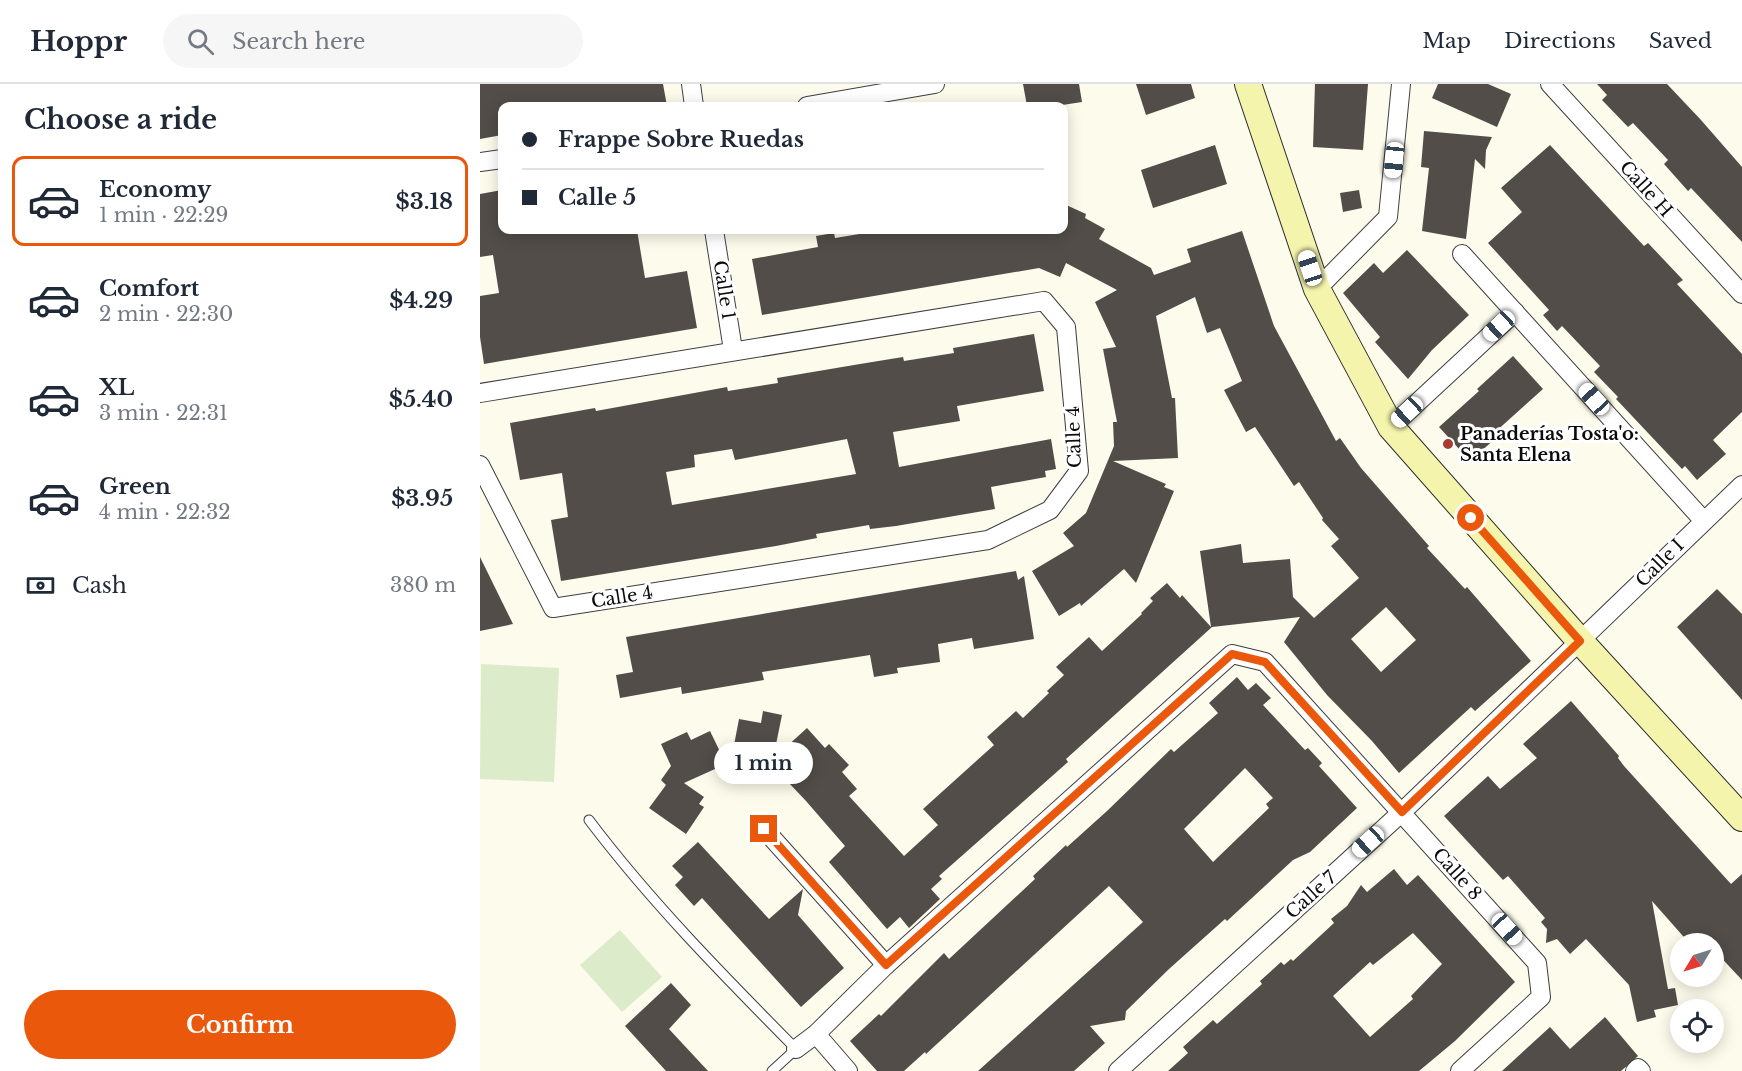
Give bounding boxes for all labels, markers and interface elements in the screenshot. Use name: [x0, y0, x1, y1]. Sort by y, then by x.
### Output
search box: [163, 14, 583, 68]
text: Hoppr: [30, 24, 127, 59]
icon: search: [184, 25, 217, 58]
text: Search here: [232, 28, 365, 55]
text: Map: [1422, 28, 1471, 54]
text: Directions: [1504, 28, 1616, 54]
text: Saved: [1649, 28, 1712, 54]
text: Choose a ride: [24, 103, 217, 136]
text: Frappe Sobre Ruedas: [558, 126, 804, 153]
car: [1383, 141, 1405, 179]
street label: Calle H: [1615, 156, 1677, 222]
icon: car: [27, 174, 81, 228]
text: Economy: [99, 176, 211, 203]
text: Calle 5: [558, 184, 636, 211]
text: $3.18: [396, 188, 453, 215]
text: 1 min · 22:29: [99, 203, 228, 227]
car: [1296, 248, 1324, 288]
street label: Calle 1: [708, 259, 740, 321]
icon: car: [27, 273, 81, 327]
text: Comfort: [99, 275, 199, 302]
text: $4.29: [389, 287, 453, 314]
text: 2 min · 22:30: [99, 302, 233, 326]
car: [1480, 307, 1518, 345]
icon: car: [27, 372, 81, 426]
text: XL: [99, 374, 134, 401]
car: [1575, 380, 1613, 418]
text: $5.40: [389, 386, 453, 413]
car: [1388, 393, 1426, 431]
text: 3 min · 22:31: [99, 401, 228, 425]
street label: Calle 4: [1062, 406, 1086, 468]
place label: Panaderías Tosta'o: Santa Elena: [1460, 423, 1639, 466]
marker: Panaderías Tosta'o: Santa Elena: [1441, 437, 1455, 451]
icon: car: [27, 471, 81, 525]
text: Green: [99, 473, 171, 500]
text: $3.95: [391, 485, 453, 512]
text: 4 min · 22:32: [99, 500, 231, 524]
route start: [1457, 504, 1484, 531]
street label: Calle I: [1631, 534, 1689, 592]
icon: cash: [24, 569, 57, 602]
text: Cash: [72, 572, 127, 599]
text: 380 m: [390, 573, 456, 597]
street label: Calle 4: [590, 581, 654, 613]
callout: 1 min: [714, 742, 814, 784]
text: 1 min: [735, 751, 792, 775]
route end: [750, 815, 777, 842]
car: [1349, 823, 1387, 861]
street label: Calle 8: [1428, 843, 1486, 905]
street label: Calle 7: [1281, 866, 1342, 923]
car: [1488, 910, 1526, 948]
north arrow: [1670, 933, 1724, 987]
map controls: [1670, 933, 1724, 1053]
button: Confirm: [24, 990, 456, 1059]
button: locate: [1670, 999, 1724, 1053]

